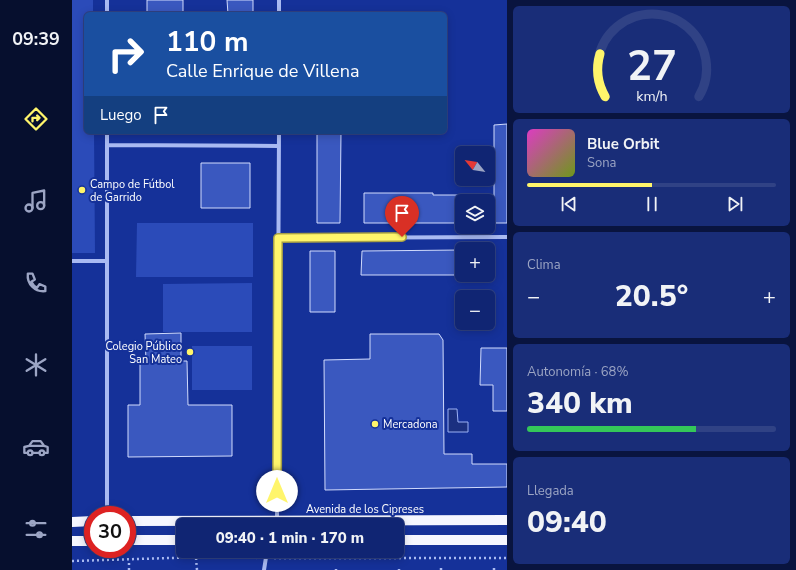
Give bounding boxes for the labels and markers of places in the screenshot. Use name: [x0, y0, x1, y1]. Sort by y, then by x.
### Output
place label: Campo de Fútbol de Garrido: [90, 177, 175, 205]
marker: Campo de Fútbol de Garrido: [77, 185, 87, 195]
pin: [385, 196, 419, 237]
place label: Colegio Público San Mateo: [105, 339, 182, 367]
marker: Colegio Público San Mateo: [185, 347, 195, 357]
place label: Mercadona: [383, 417, 438, 432]
marker: Mercadona: [370, 419, 380, 429]

